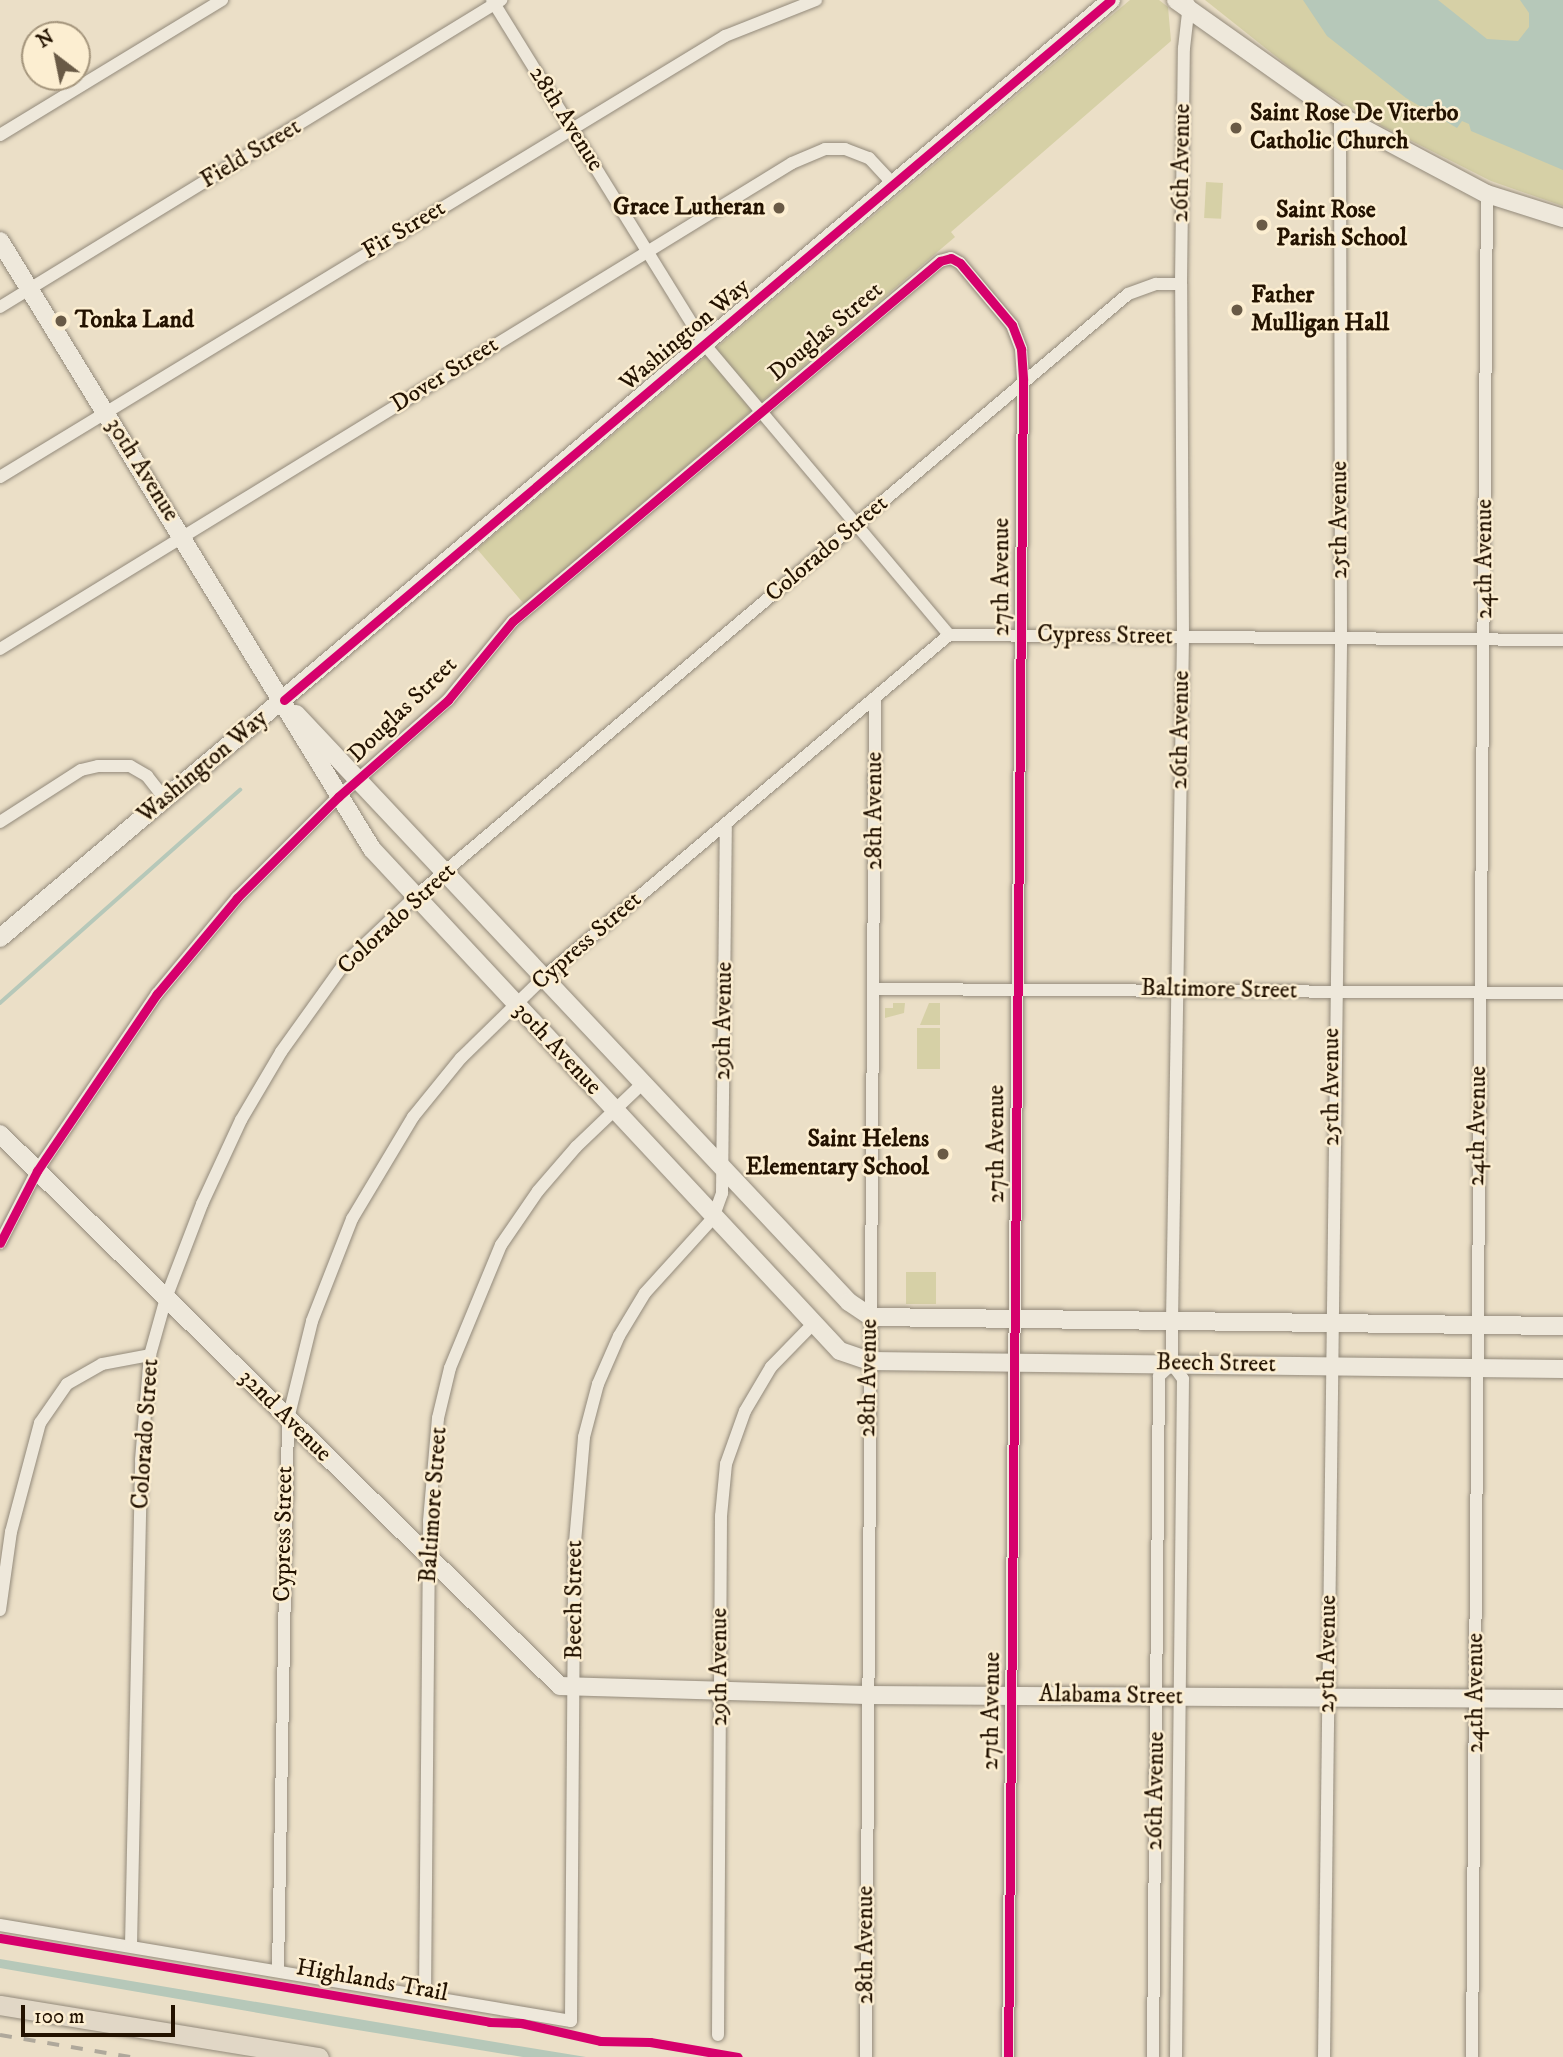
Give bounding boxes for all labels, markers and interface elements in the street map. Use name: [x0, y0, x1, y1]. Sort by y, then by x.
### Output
north arrow: [21, 21, 91, 91]
text: N: [33, 26, 58, 53]
street label: 28th Avenue: [522, 61, 610, 177]
place label: Saint Rose De Viterbo Catholic Church: [1250, 100, 1458, 156]
street label: 26th Avenue: [1167, 103, 1197, 223]
street label: Field Street: [196, 113, 306, 195]
marker: Saint Rose De Viterbo Catholic Church: [1228, 120, 1244, 136]
street label: Fir Street: [357, 194, 451, 266]
place label: Grace Lutheran: [613, 194, 765, 222]
place label: Saint Rose Parish School: [1276, 197, 1407, 253]
marker: Grace Lutheran: [771, 200, 787, 216]
marker: Saint Rose Parish School: [1254, 217, 1270, 233]
street label: Washington Way: [614, 272, 756, 398]
street label: Douglas Street: [763, 276, 889, 388]
place label: Father Mulligan Hall: [1251, 282, 1389, 338]
marker: Father Mulligan Hall: [1229, 302, 1245, 318]
place label: Tonka Land: [75, 307, 194, 335]
marker: Tonka Land: [53, 313, 69, 329]
street label: Dover Street: [386, 331, 504, 419]
street label: 30th Avenue: [99, 413, 185, 527]
street label: 25th Avenue: [1326, 461, 1354, 579]
street label: Colorado Street: [760, 489, 894, 609]
street label: 24th Avenue: [1471, 499, 1499, 619]
street label: 27th Avenue: [988, 518, 1016, 636]
street label: Cypress Street: [1037, 620, 1173, 652]
street label: Douglas Street: [343, 651, 463, 769]
street label: 26th Avenue: [1166, 670, 1196, 790]
street label: Washington Way: [132, 704, 274, 830]
street label: 28th Avenue: [861, 752, 889, 870]
street label: Colorado Street: [332, 857, 462, 981]
street label: Cypress Street: [526, 886, 648, 996]
street label: 29th Avenue: [709, 962, 739, 1080]
street label: Baltimore Street: [1140, 974, 1298, 1006]
street label: 30th Avenue: [507, 997, 607, 1101]
street label: 25th Avenue: [1318, 1028, 1346, 1146]
street label: 24th Avenue: [1463, 1066, 1493, 1186]
street label: 27th Avenue: [983, 1085, 1011, 1203]
place label: Saint Helens Elementary School: [745, 1126, 929, 1182]
marker: Saint Helens Elementary School: [935, 1146, 951, 1162]
street label: 28th Avenue: [854, 1319, 884, 1437]
street label: Beech Street: [1156, 1349, 1276, 1379]
street label: Colorado Street: [126, 1358, 166, 1510]
street label: 32nd Avenue: [233, 1364, 337, 1468]
street label: Baltimore Street: [414, 1426, 454, 1584]
street label: Cypress Street: [268, 1466, 300, 1602]
street label: Beech Street: [561, 1540, 589, 1660]
street label: 25th Avenue: [1313, 1595, 1343, 1713]
street label: 29th Avenue: [706, 1608, 734, 1726]
street label: 24th Avenue: [1462, 1633, 1490, 1753]
street label: 27th Avenue: [977, 1652, 1007, 1770]
street label: Alabama Street: [1039, 1680, 1183, 1712]
street label: 26th Avenue: [1141, 1731, 1171, 1851]
street label: 28th Avenue: [852, 1886, 880, 2004]
street label: Highlands Trail: [294, 1953, 450, 2009]
scale bar: [24, 1990, 178, 2034]
text: 100 m: [34, 2004, 85, 2030]

